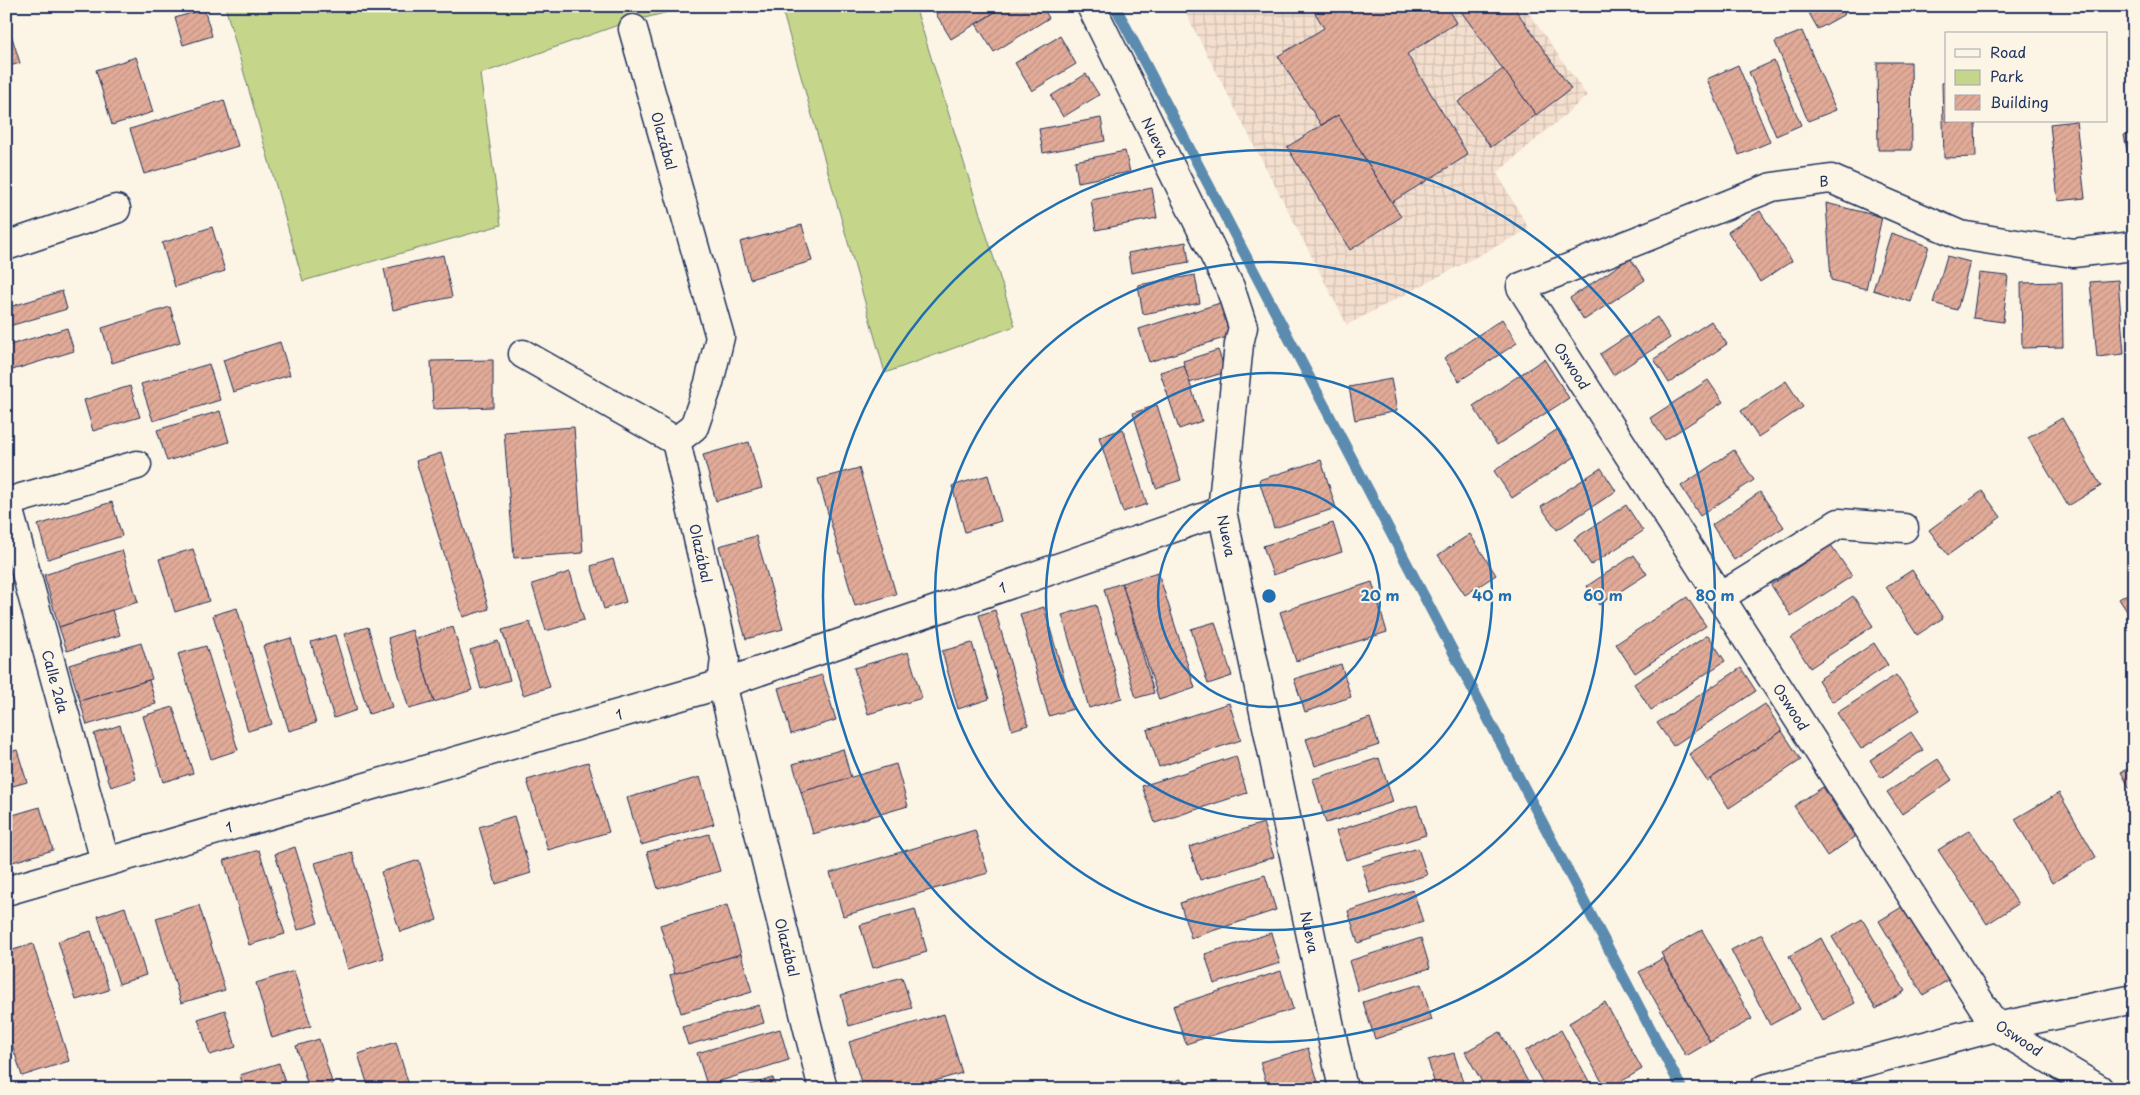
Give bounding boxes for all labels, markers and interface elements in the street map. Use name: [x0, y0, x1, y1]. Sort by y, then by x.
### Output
legend: [1945, 32, 2108, 122]
text: Road: [1990, 40, 2026, 63]
text: Park: [1990, 64, 2024, 87]
text: Building: [1990, 90, 2049, 113]
street label: Olazábal: [646, 109, 683, 172]
street label: Nueva: [1137, 113, 1175, 161]
street label: B: [1819, 170, 1829, 192]
street label: Oswood: [1549, 338, 1595, 394]
street label: Nueva: [1213, 513, 1242, 559]
street label: Olazábal: [685, 522, 718, 585]
street label: 1: [996, 576, 1009, 598]
text: 20 m: [1361, 583, 1399, 606]
text: 40 m: [1472, 583, 1512, 606]
text: 60 m: [1583, 583, 1623, 606]
text: 80 m: [1695, 583, 1735, 606]
centre of rings: [1260, 587, 1278, 605]
street label: Calle 2da: [37, 647, 74, 716]
street label: Oswood: [1768, 679, 1814, 735]
street label: 1: [613, 703, 625, 725]
street label: 1: [223, 816, 235, 838]
street label: Nueva: [1296, 909, 1325, 955]
street label: Olazábal: [770, 916, 805, 979]
street label: Oswood: [1991, 1015, 2047, 1061]

